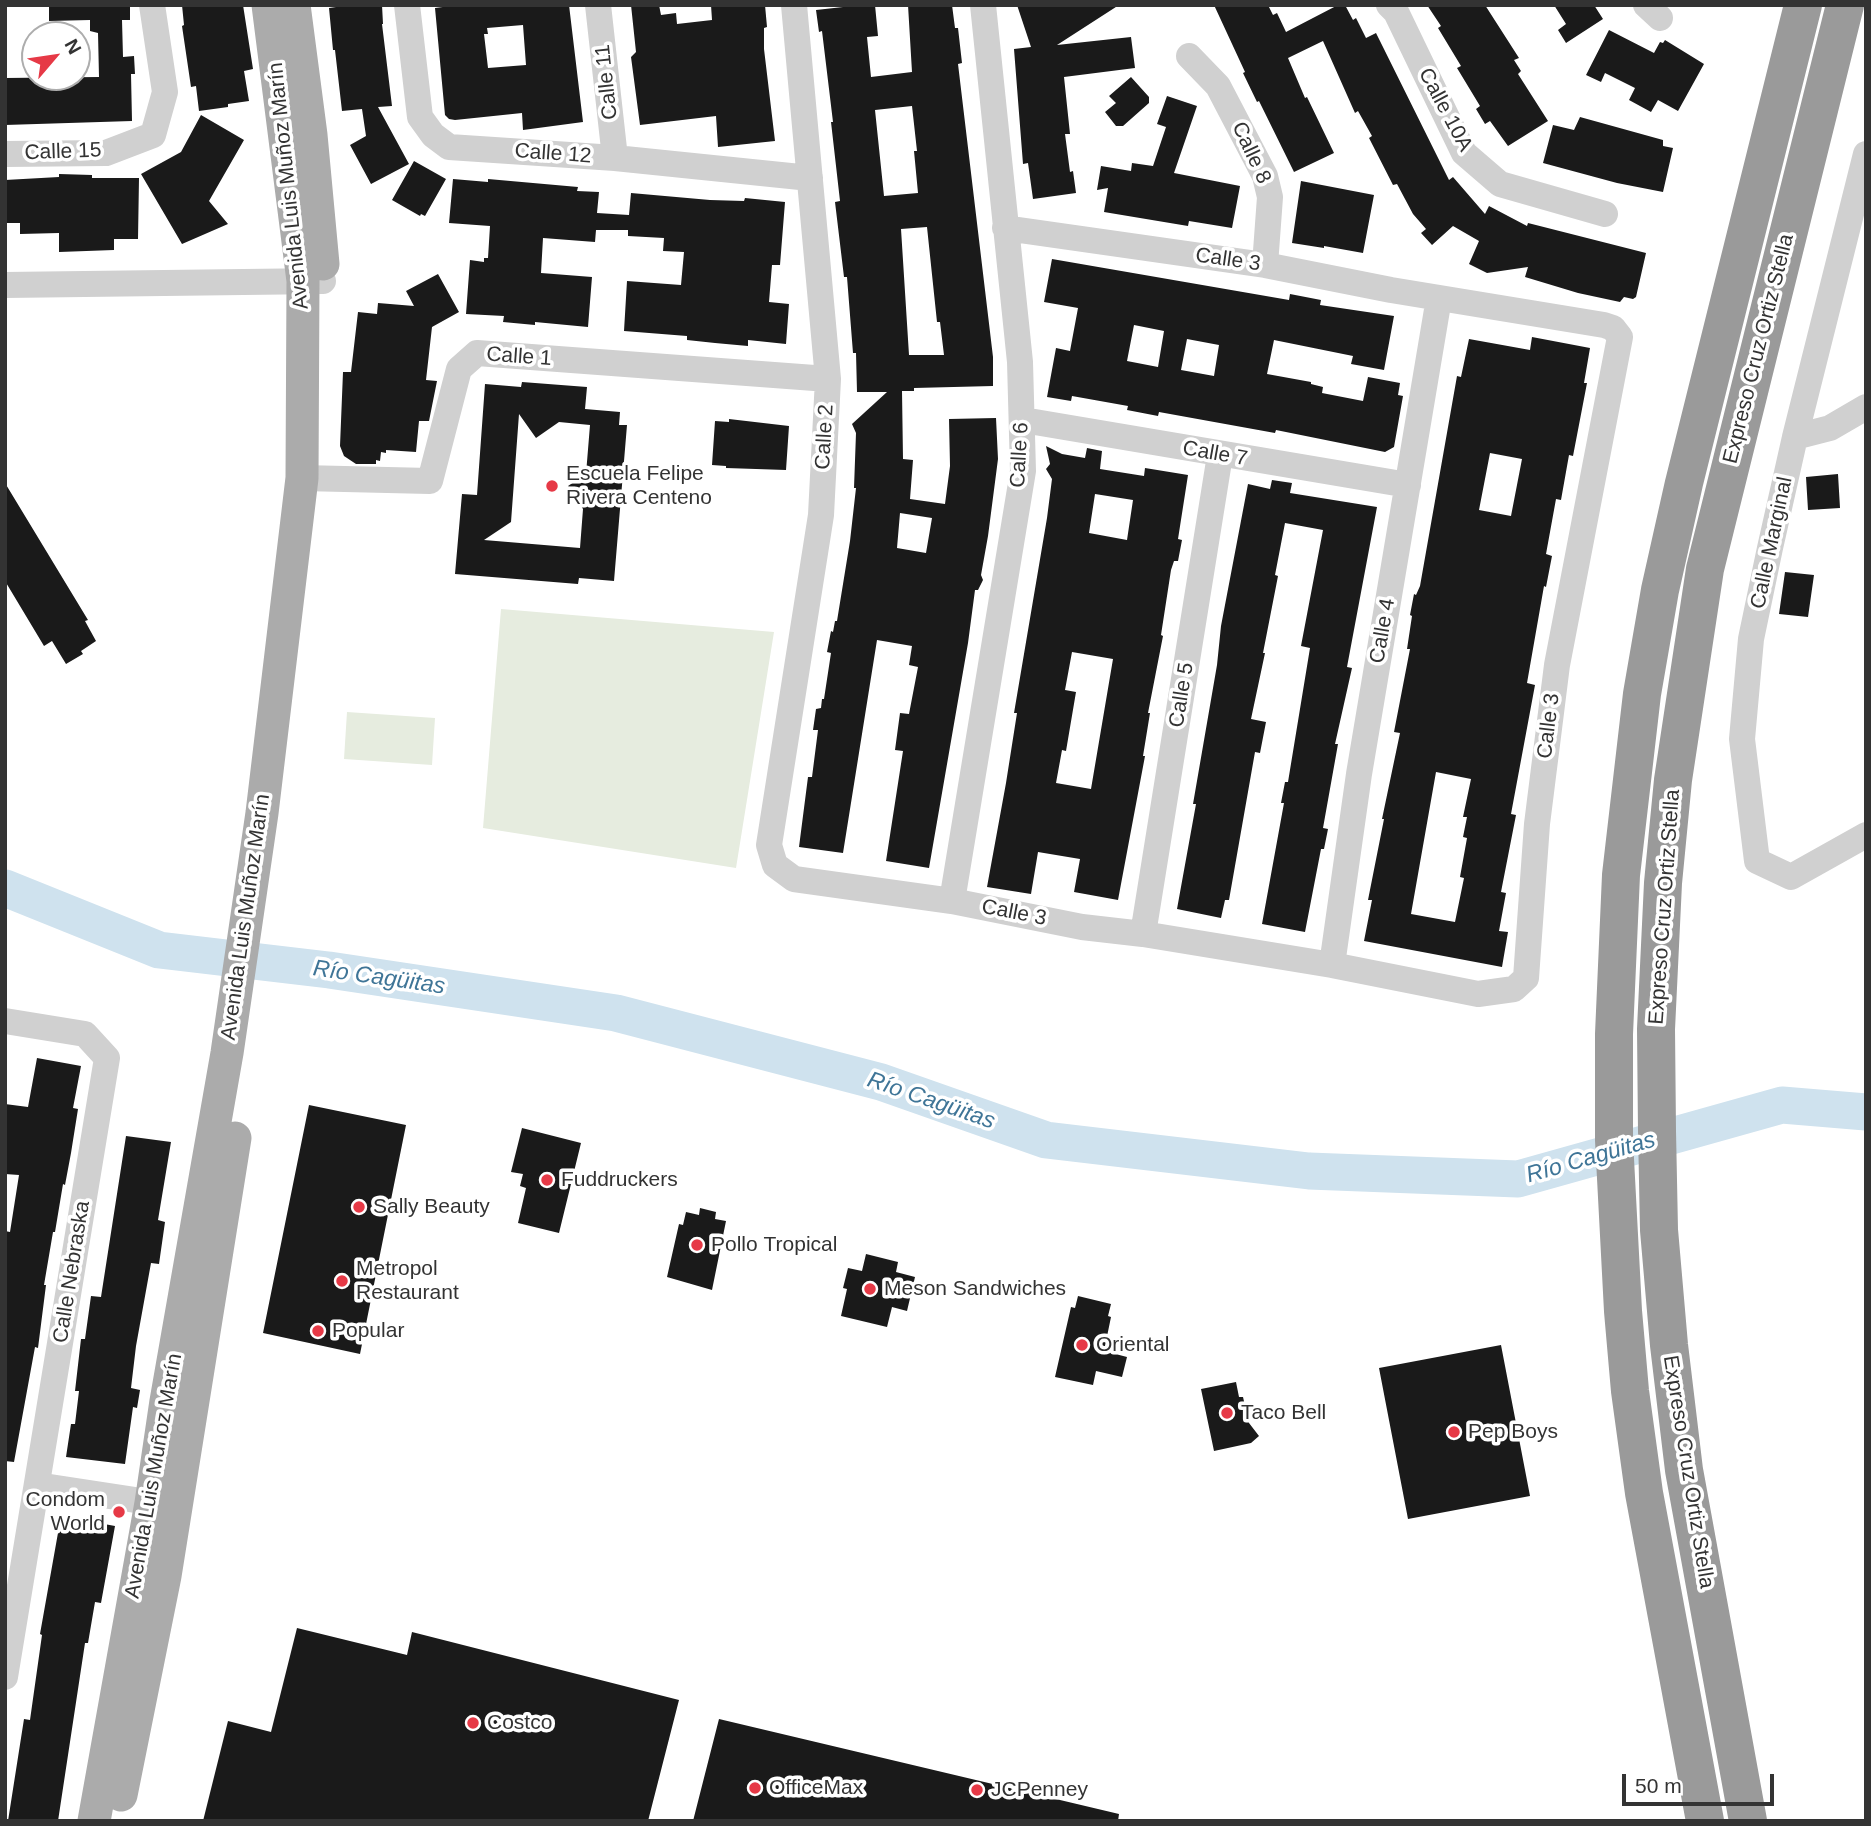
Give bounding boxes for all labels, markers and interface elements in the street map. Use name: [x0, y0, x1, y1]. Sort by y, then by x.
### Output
north arrow: [21, 21, 91, 91]
text: N: [61, 35, 86, 58]
street label: Calle 11: [591, 43, 623, 121]
street label: Avenida Luis Muñoz Marín: [263, 61, 315, 311]
street label: Calle 10A: [1413, 64, 1477, 156]
street label: Calle 8: [1226, 118, 1276, 188]
street label: Calle 15: [24, 138, 102, 166]
street label: Calle 12: [514, 139, 592, 169]
street label: Expreso Cruz Ortiz Stella: [1718, 232, 1800, 466]
street label: Calle 3: [1194, 243, 1262, 277]
street label: Calle 1: [486, 342, 552, 372]
street label: Calle 2: [811, 404, 839, 470]
street label: Calle 6: [1006, 422, 1034, 488]
street label: Calle 7: [1181, 436, 1249, 472]
place label: Escuela Felipe Rivera Centeno: [566, 461, 712, 511]
street label: Calle Marginal: [1746, 475, 1798, 611]
marker: Escuela Felipe Rivera Centeno: [544, 478, 560, 494]
street label: Calle 4: [1365, 597, 1401, 665]
street label: Calle 5: [1164, 661, 1200, 729]
street label: Calle 3: [1533, 692, 1565, 760]
street label: Expreso Cruz Ortiz Stella: [1644, 789, 1686, 1025]
street label: Avenida Luis Muñoz Marín: [216, 792, 276, 1042]
street label: Calle 3: [980, 894, 1048, 932]
water label: Río Cagüitas: [311, 955, 447, 1001]
water label: Río Cagüitas: [864, 1066, 998, 1136]
water label: Río Cagüitas: [1523, 1126, 1659, 1190]
place label: Fuddruckers: [561, 1167, 678, 1193]
marker: Fuddruckers: [539, 1172, 555, 1188]
place label: Sally Beauty: [373, 1194, 490, 1220]
street label: Calle Nebraska: [48, 1199, 96, 1345]
marker: Sally Beauty: [351, 1199, 367, 1215]
place label: Pollo Tropical: [711, 1232, 837, 1258]
marker: Pollo Tropical: [689, 1237, 705, 1253]
place label: Metropol Restaurant: [356, 1256, 459, 1306]
marker: Metropol Restaurant: [334, 1273, 350, 1289]
place label: Meson Sandwiches: [884, 1276, 1066, 1302]
marker: Meson Sandwiches: [862, 1281, 878, 1297]
place label: Popular: [332, 1318, 404, 1344]
marker: Popular: [310, 1323, 326, 1339]
place label: Oriental: [1096, 1332, 1170, 1358]
marker: Oriental: [1074, 1337, 1090, 1353]
street label: Avenida Luis Muñoz Marín: [120, 1352, 188, 1600]
street label: Expreso Cruz Ortiz Stella: [1657, 1354, 1719, 1590]
place label: Taco Bell: [1241, 1400, 1326, 1426]
marker: Taco Bell: [1219, 1405, 1235, 1421]
place label: Pep Boys: [1468, 1419, 1558, 1445]
marker: Pep Boys: [1446, 1424, 1462, 1440]
place label: Condom World: [26, 1487, 105, 1537]
marker: Condom World: [111, 1504, 127, 1520]
place label: Costco: [487, 1710, 552, 1736]
marker: Costco: [465, 1715, 481, 1731]
scale bar: [1626, 1759, 1778, 1803]
text: 50 m: [1635, 1774, 1682, 1797]
place label: OfficeMax: [769, 1775, 863, 1801]
place label: JCPenney: [991, 1777, 1088, 1803]
marker: OfficeMax: [747, 1780, 763, 1796]
marker: JCPenney: [969, 1782, 985, 1798]

